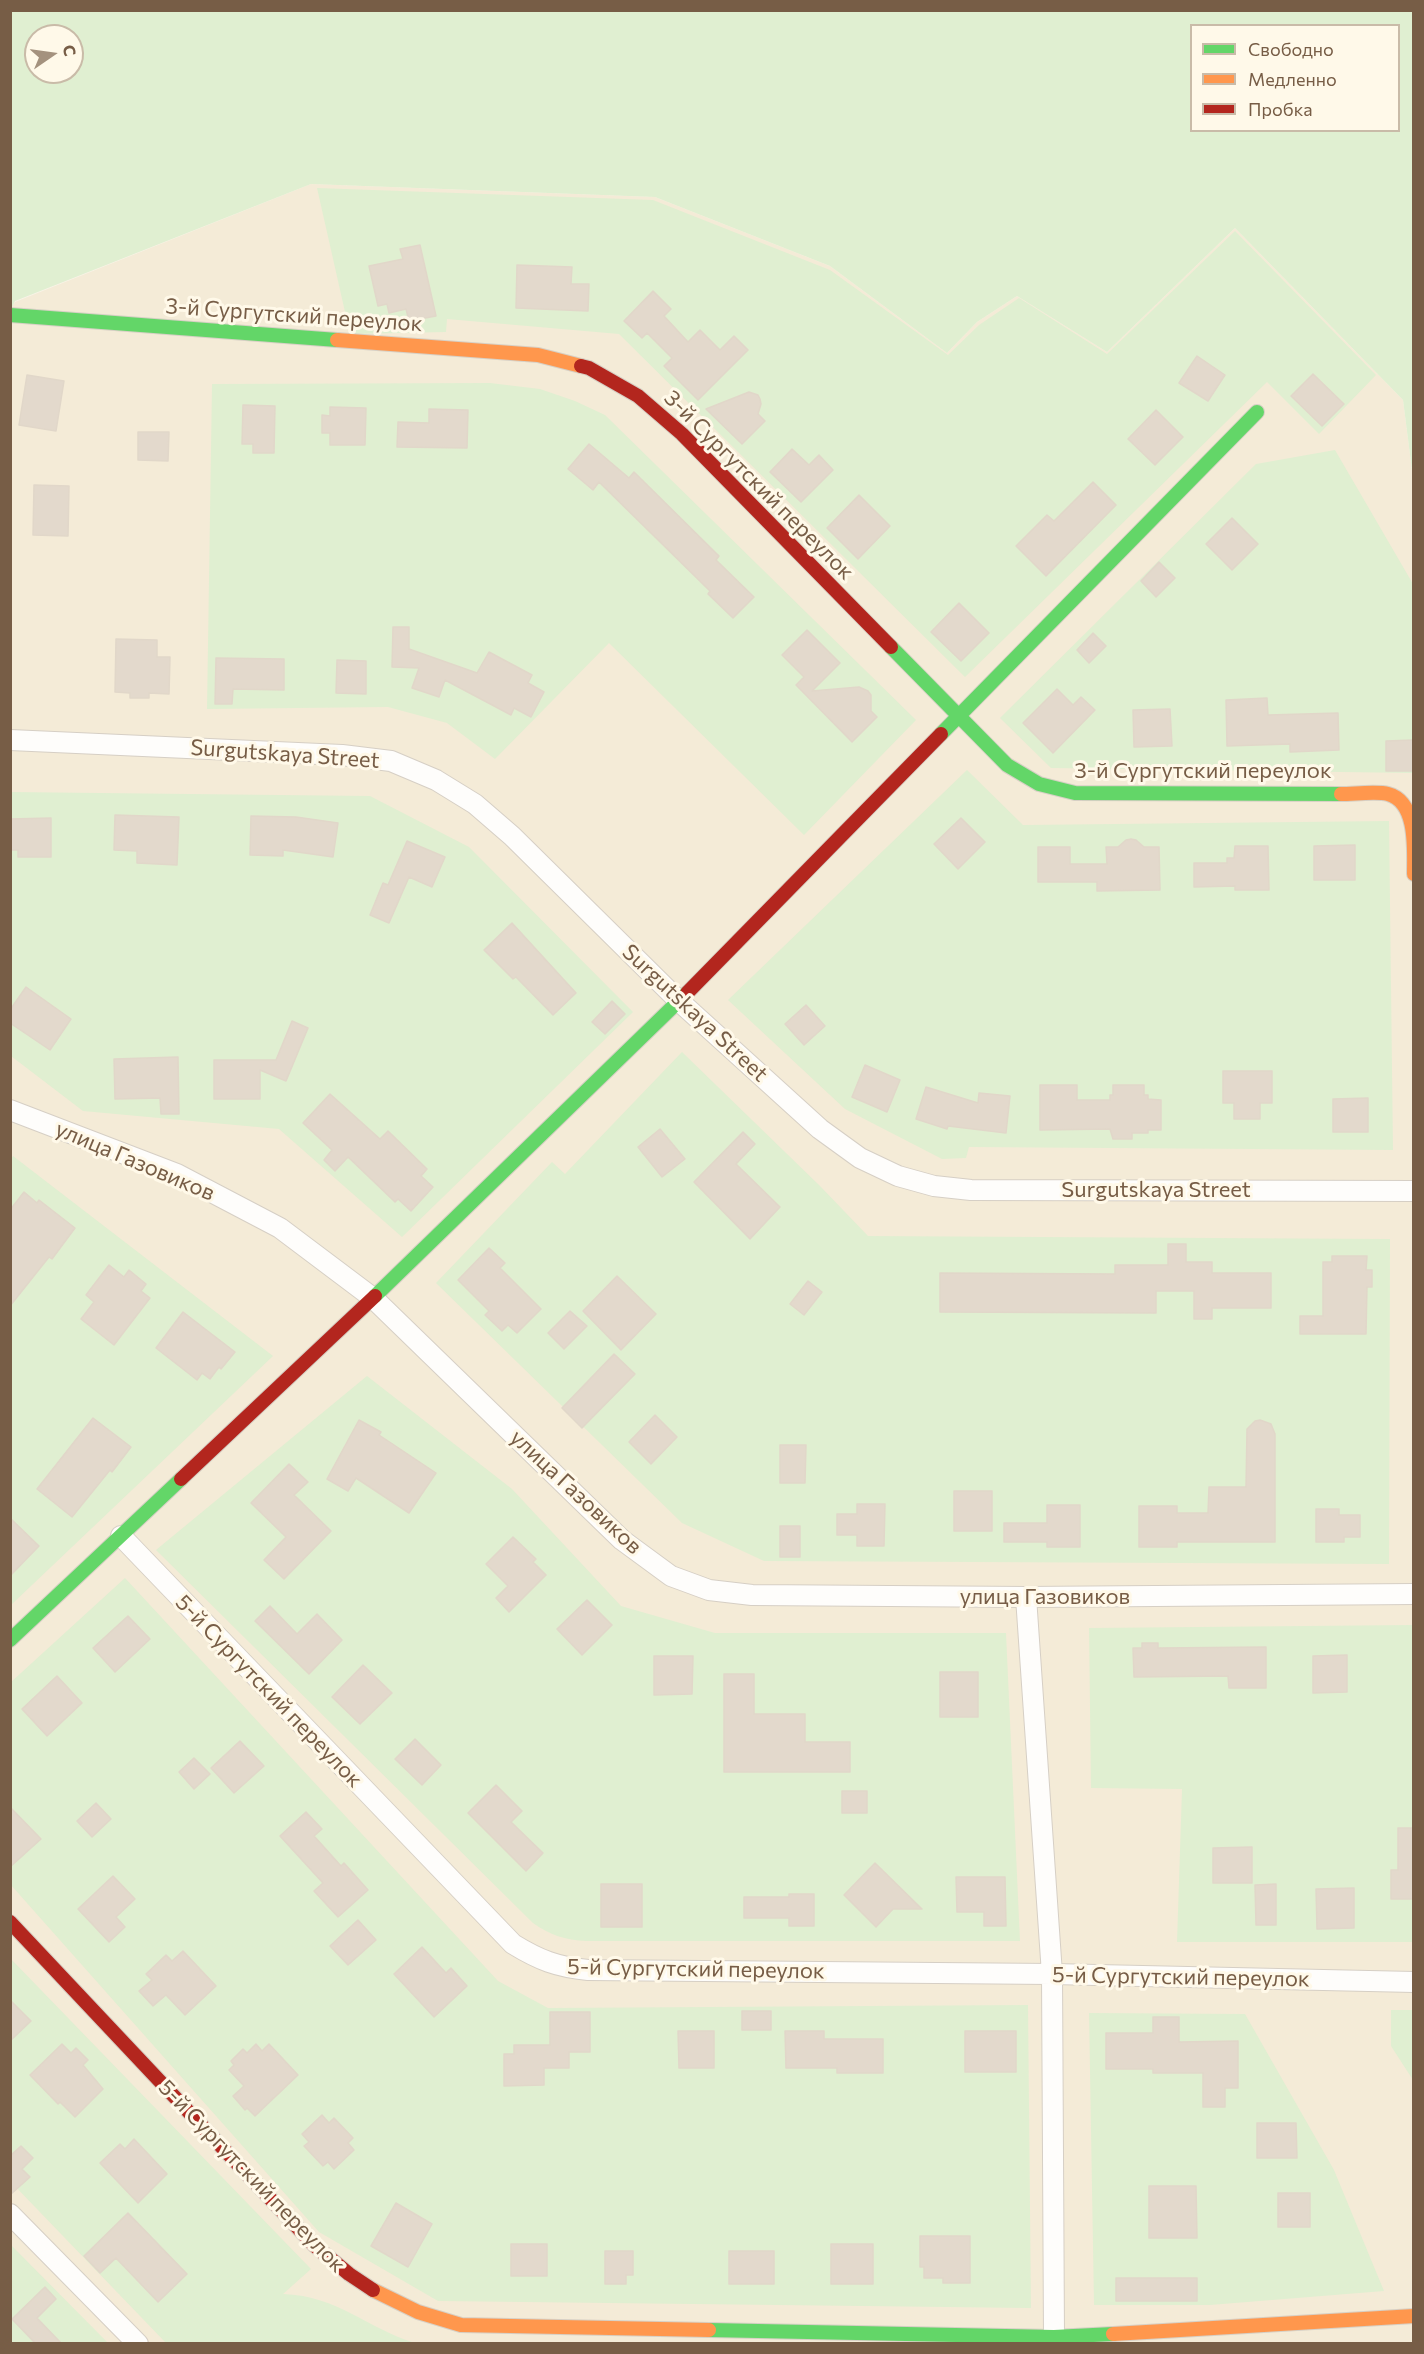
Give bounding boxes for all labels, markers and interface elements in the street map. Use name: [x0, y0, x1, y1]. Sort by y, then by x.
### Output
north arrow: [24, 24, 84, 84]
legend: [1190, 24, 1400, 132]
text: Свободно: [1248, 38, 1334, 60]
text: С: [60, 43, 81, 58]
text: Медленно: [1248, 68, 1337, 90]
text: Пробка: [1248, 98, 1313, 120]
street label: 3-й Сургутский переулок: [165, 293, 423, 337]
street label: 3-й Сургутский переулок: [659, 385, 859, 585]
street label: Surgutskaya Street: [190, 734, 380, 774]
street label: 3-й Сургутский переулок: [1074, 758, 1332, 784]
street label: Surgutskaya Street: [617, 939, 773, 1087]
street label: улица Газовиков: [51, 1116, 219, 1206]
street label: Surgutskaya Street: [1061, 1177, 1251, 1203]
street label: улица Газовиков: [505, 1424, 647, 1560]
street label: улица Газовиков: [960, 1584, 1130, 1610]
street label: 5-й Сургутский переулок: [170, 1589, 368, 1793]
street label: 5-й Сургутский переулок: [567, 1954, 825, 1984]
street label: 5-й Сургутский переулок: [1052, 1962, 1310, 1992]
street label: 5-й Сургутский переулок: [153, 2074, 351, 2278]

